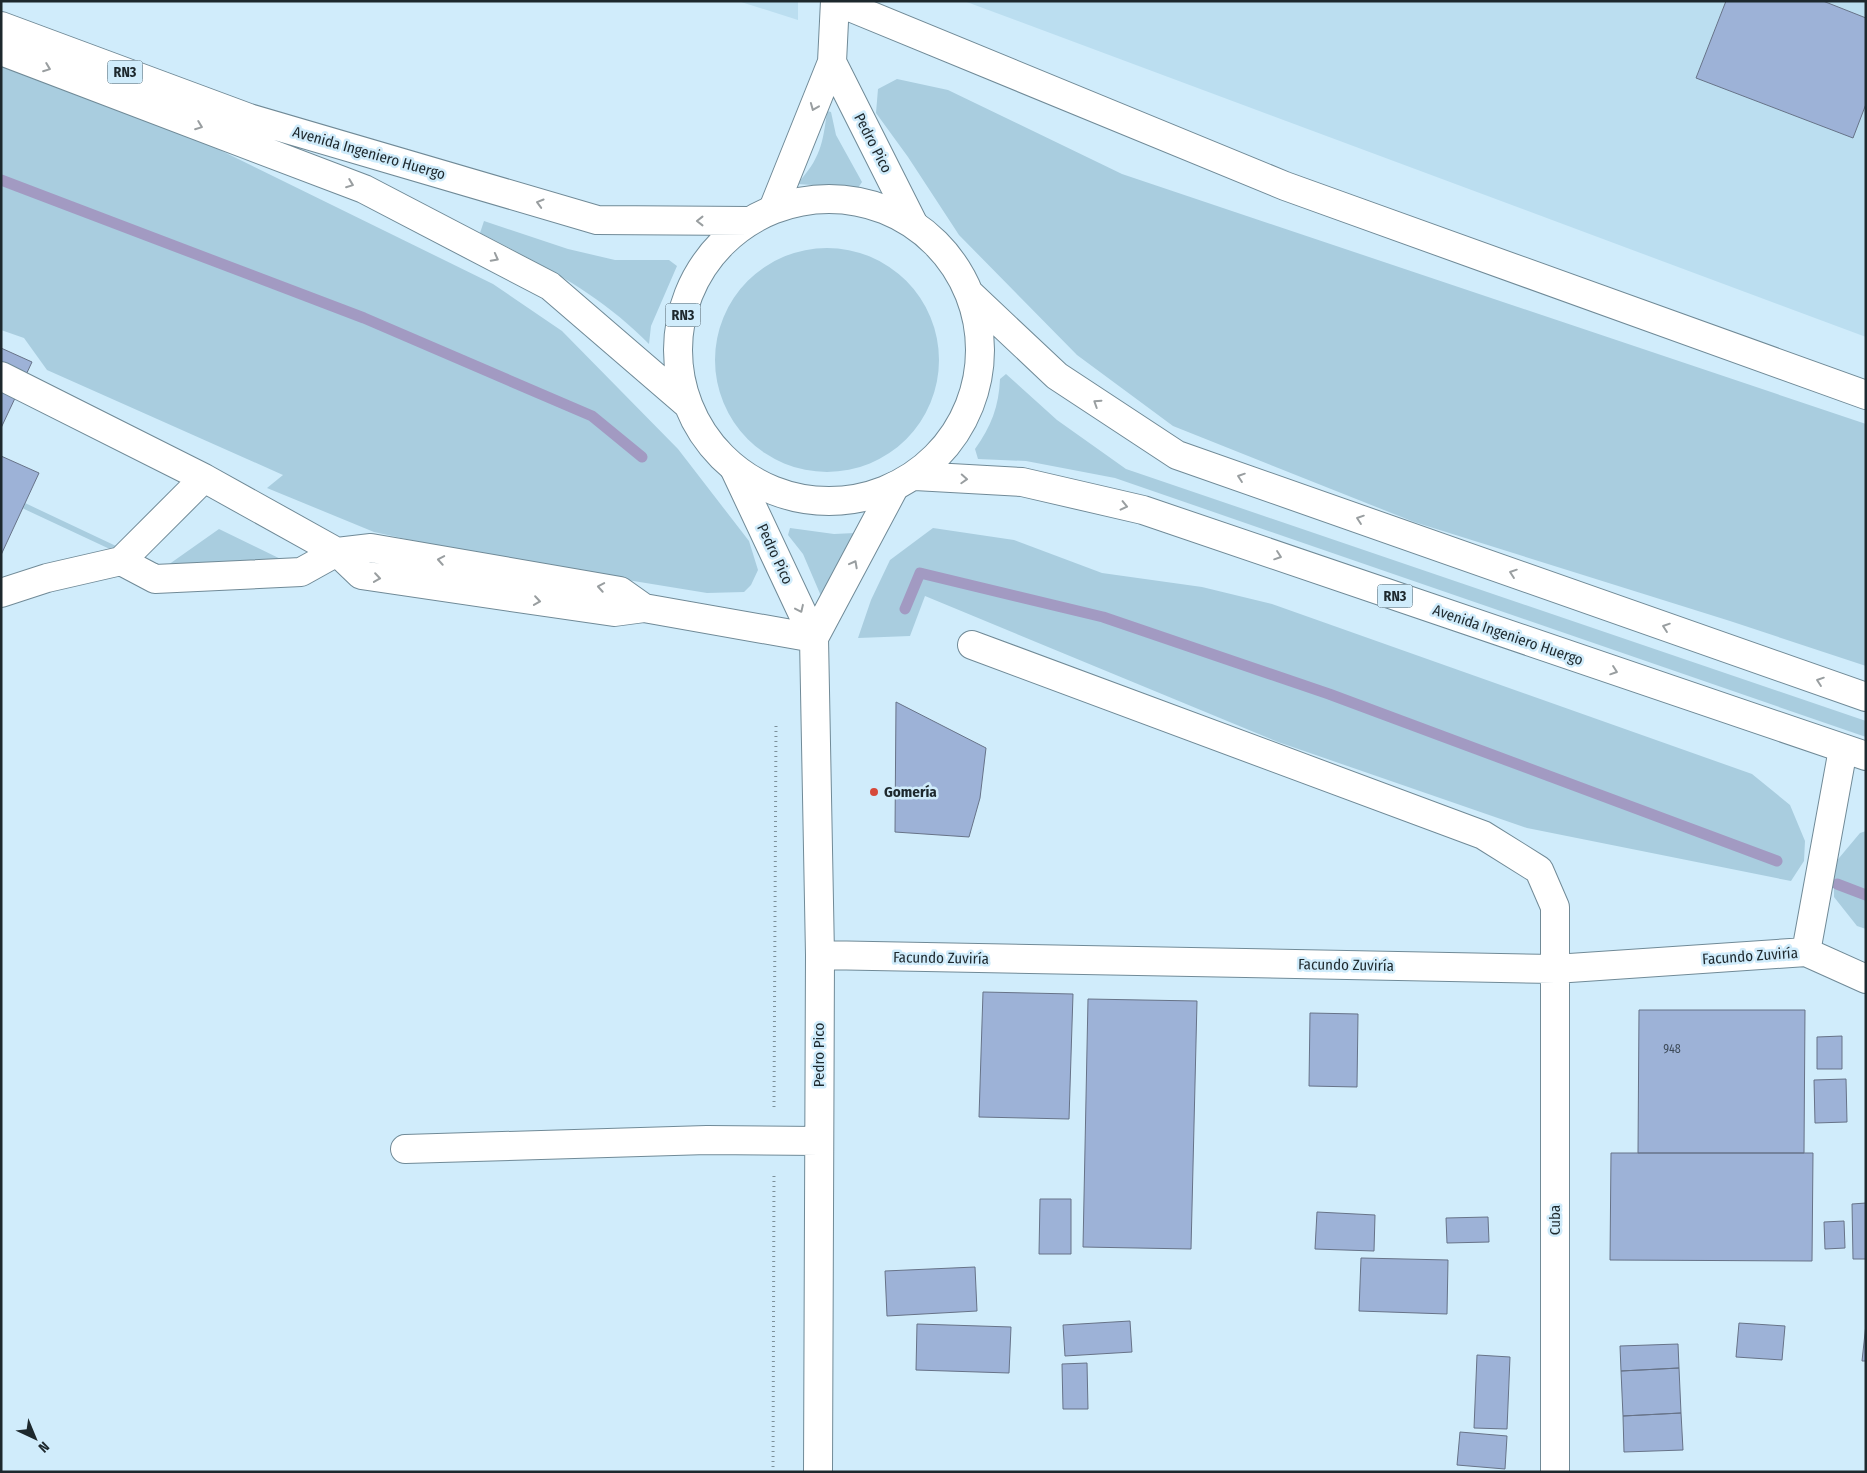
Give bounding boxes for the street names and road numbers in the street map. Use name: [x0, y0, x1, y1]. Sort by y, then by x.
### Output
road number: RN3: [108, 61, 142, 84]
street label: Pedro Pico: [850, 110, 896, 176]
street label: Avenida Ingeniero Huergo: [291, 123, 448, 183]
road number: RN3: [666, 304, 700, 326]
street label: Pedro Pico: [753, 521, 797, 587]
road number: RN3: [1378, 584, 1412, 608]
street label: Avenida Ingeniero Huergo: [1430, 601, 1586, 669]
street label: Facundo Zuviría: [1701, 944, 1799, 968]
street label: Facundo Zuviría: [893, 948, 989, 968]
street label: Facundo Zuviría: [1298, 955, 1394, 975]
street label: Pedro Pico: [810, 1023, 828, 1087]
street label: Cuba: [1546, 1205, 1564, 1235]

